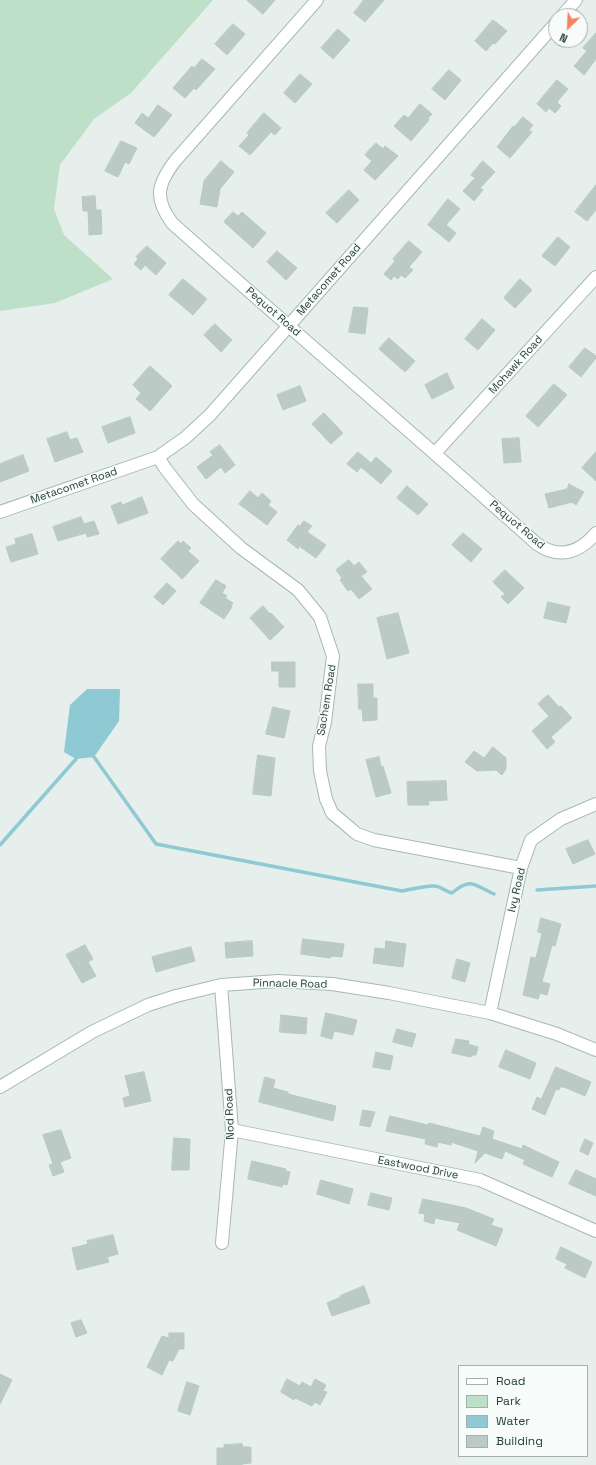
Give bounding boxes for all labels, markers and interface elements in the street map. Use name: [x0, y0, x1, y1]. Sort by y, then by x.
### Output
north arrow: [548, 8, 588, 48]
text: N: [557, 30, 570, 46]
street label: Metacomet Road: [294, 241, 364, 319]
street label: Pequot Road: [243, 285, 303, 339]
street label: Mohawk Road: [486, 333, 546, 397]
street label: Metacomet Road: [29, 465, 119, 507]
street label: Pequot Road: [487, 498, 547, 552]
street label: Sachem Road: [315, 663, 339, 737]
street label: Ivy Road: [505, 867, 529, 913]
street label: Pinnacle Road: [253, 977, 327, 991]
street label: Nod Road: [223, 1088, 237, 1140]
street label: Eastwood Drive: [377, 1154, 459, 1182]
legend: [458, 1365, 588, 1457]
text: Road: [496, 1373, 525, 1389]
text: Park: [496, 1393, 521, 1409]
text: Water: [496, 1413, 530, 1429]
text: Building: [496, 1433, 543, 1449]

